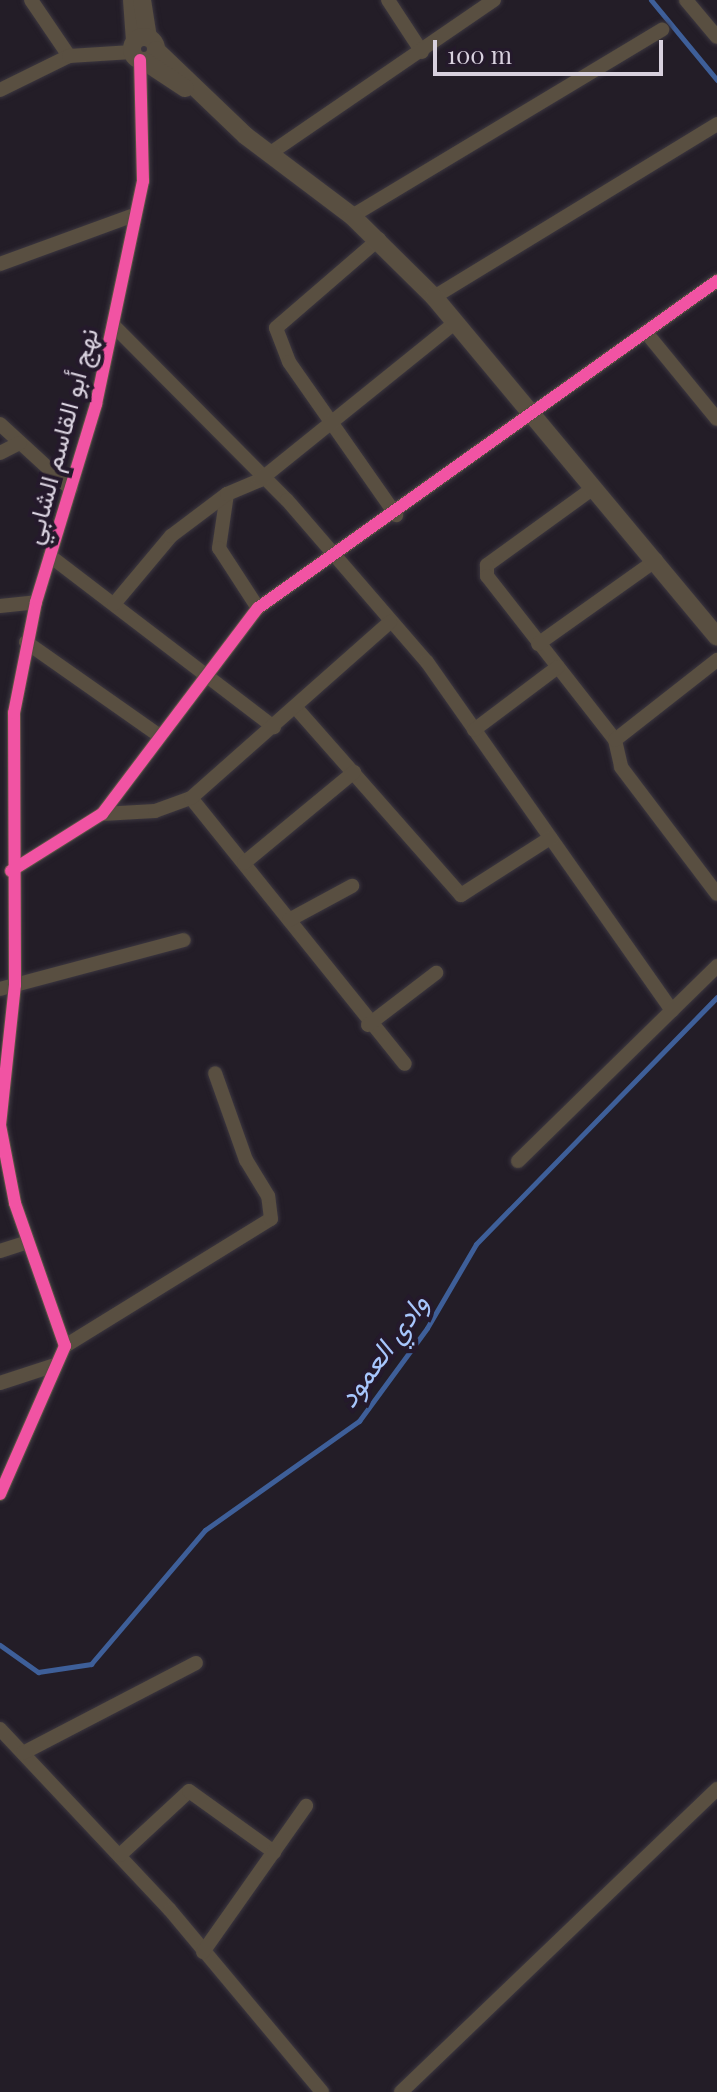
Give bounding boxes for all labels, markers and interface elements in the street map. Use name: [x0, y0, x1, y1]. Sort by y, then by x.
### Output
scale bar: [437, 24, 667, 74]
text: 100 m: [447, 38, 512, 70]
street label: نهج أبو القاسم الشابي: [16, 325, 104, 547]
water label: وادي العمود: [330, 1287, 434, 1413]

